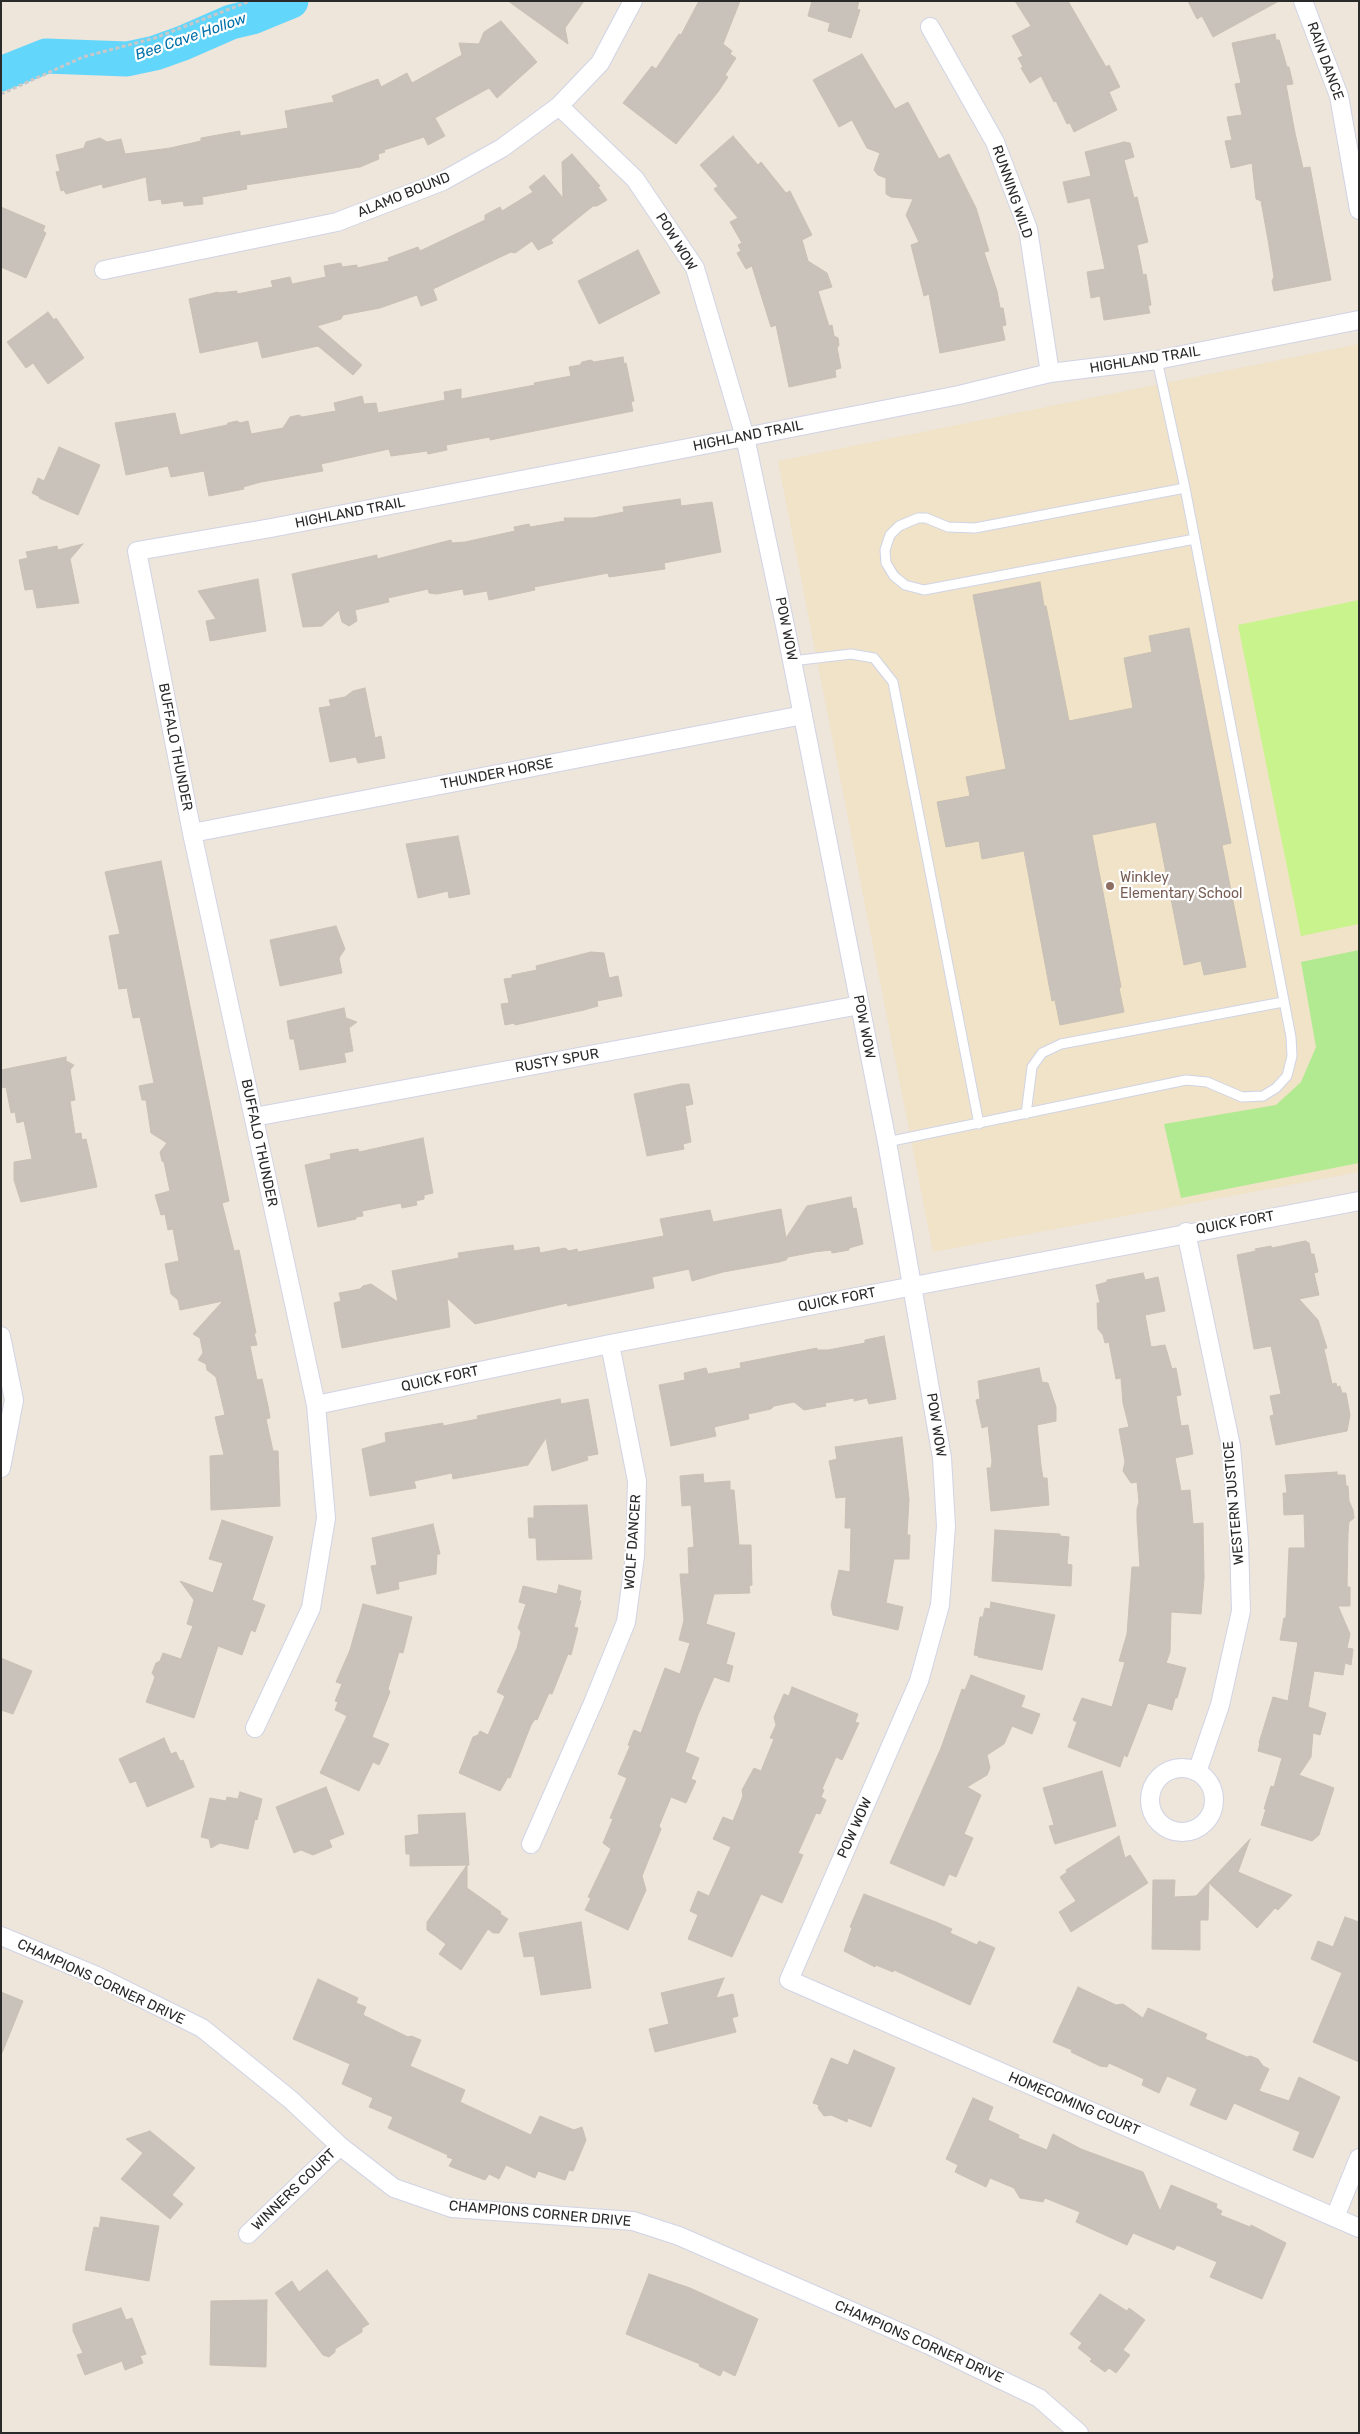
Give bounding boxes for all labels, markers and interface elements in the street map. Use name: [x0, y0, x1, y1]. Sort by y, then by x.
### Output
water label: Bee Cave Hollow: [133, 10, 249, 64]
street label: RAIN DANCE: [1303, 20, 1347, 102]
street label: RUNNING WILD: [988, 143, 1036, 241]
street label: ALAMO BOUND: [355, 169, 453, 221]
street label: POW WOW: [652, 210, 700, 274]
street label: HIGHLAND TRAIL: [1088, 343, 1202, 377]
street label: HIGHLAND TRAIL: [692, 417, 804, 455]
street label: HIGHLAND TRAIL: [294, 494, 406, 532]
street label: POW WOW: [772, 596, 800, 662]
street label: BUFFALO THUNDER: [154, 682, 196, 812]
street label: THUNDER HORSE: [439, 755, 555, 793]
place label: Winkley Elementary School: [1120, 870, 1243, 902]
marker: Winkley Elementary School: [1104, 880, 1116, 892]
street label: POW WOW: [850, 994, 878, 1060]
street label: RUSTY SPUR: [514, 1045, 600, 1077]
street label: BUFFALO THUNDER: [237, 1078, 281, 1208]
street label: QUICK FORT: [1195, 1208, 1275, 1238]
street label: QUICK FORT: [797, 1284, 877, 1316]
street label: QUICK FORT: [400, 1363, 480, 1395]
street label: POW WOW: [923, 1392, 949, 1458]
street label: WESTERN JUSTICE: [1220, 1440, 1248, 1566]
street label: WOLF DANCER: [621, 1494, 645, 1590]
street label: POW WOW: [834, 1795, 876, 1861]
street label: CHAMPIONS CORNER DRIVE: [15, 1936, 187, 2028]
street label: HOMECOMING COURT: [1006, 2069, 1142, 2139]
street label: WINNERS COURT: [249, 2146, 339, 2234]
street label: CHAMPIONS CORNER DRIVE: [448, 2198, 632, 2230]
street label: CHAMPIONS CORNER DRIVE: [832, 2297, 1006, 2387]

